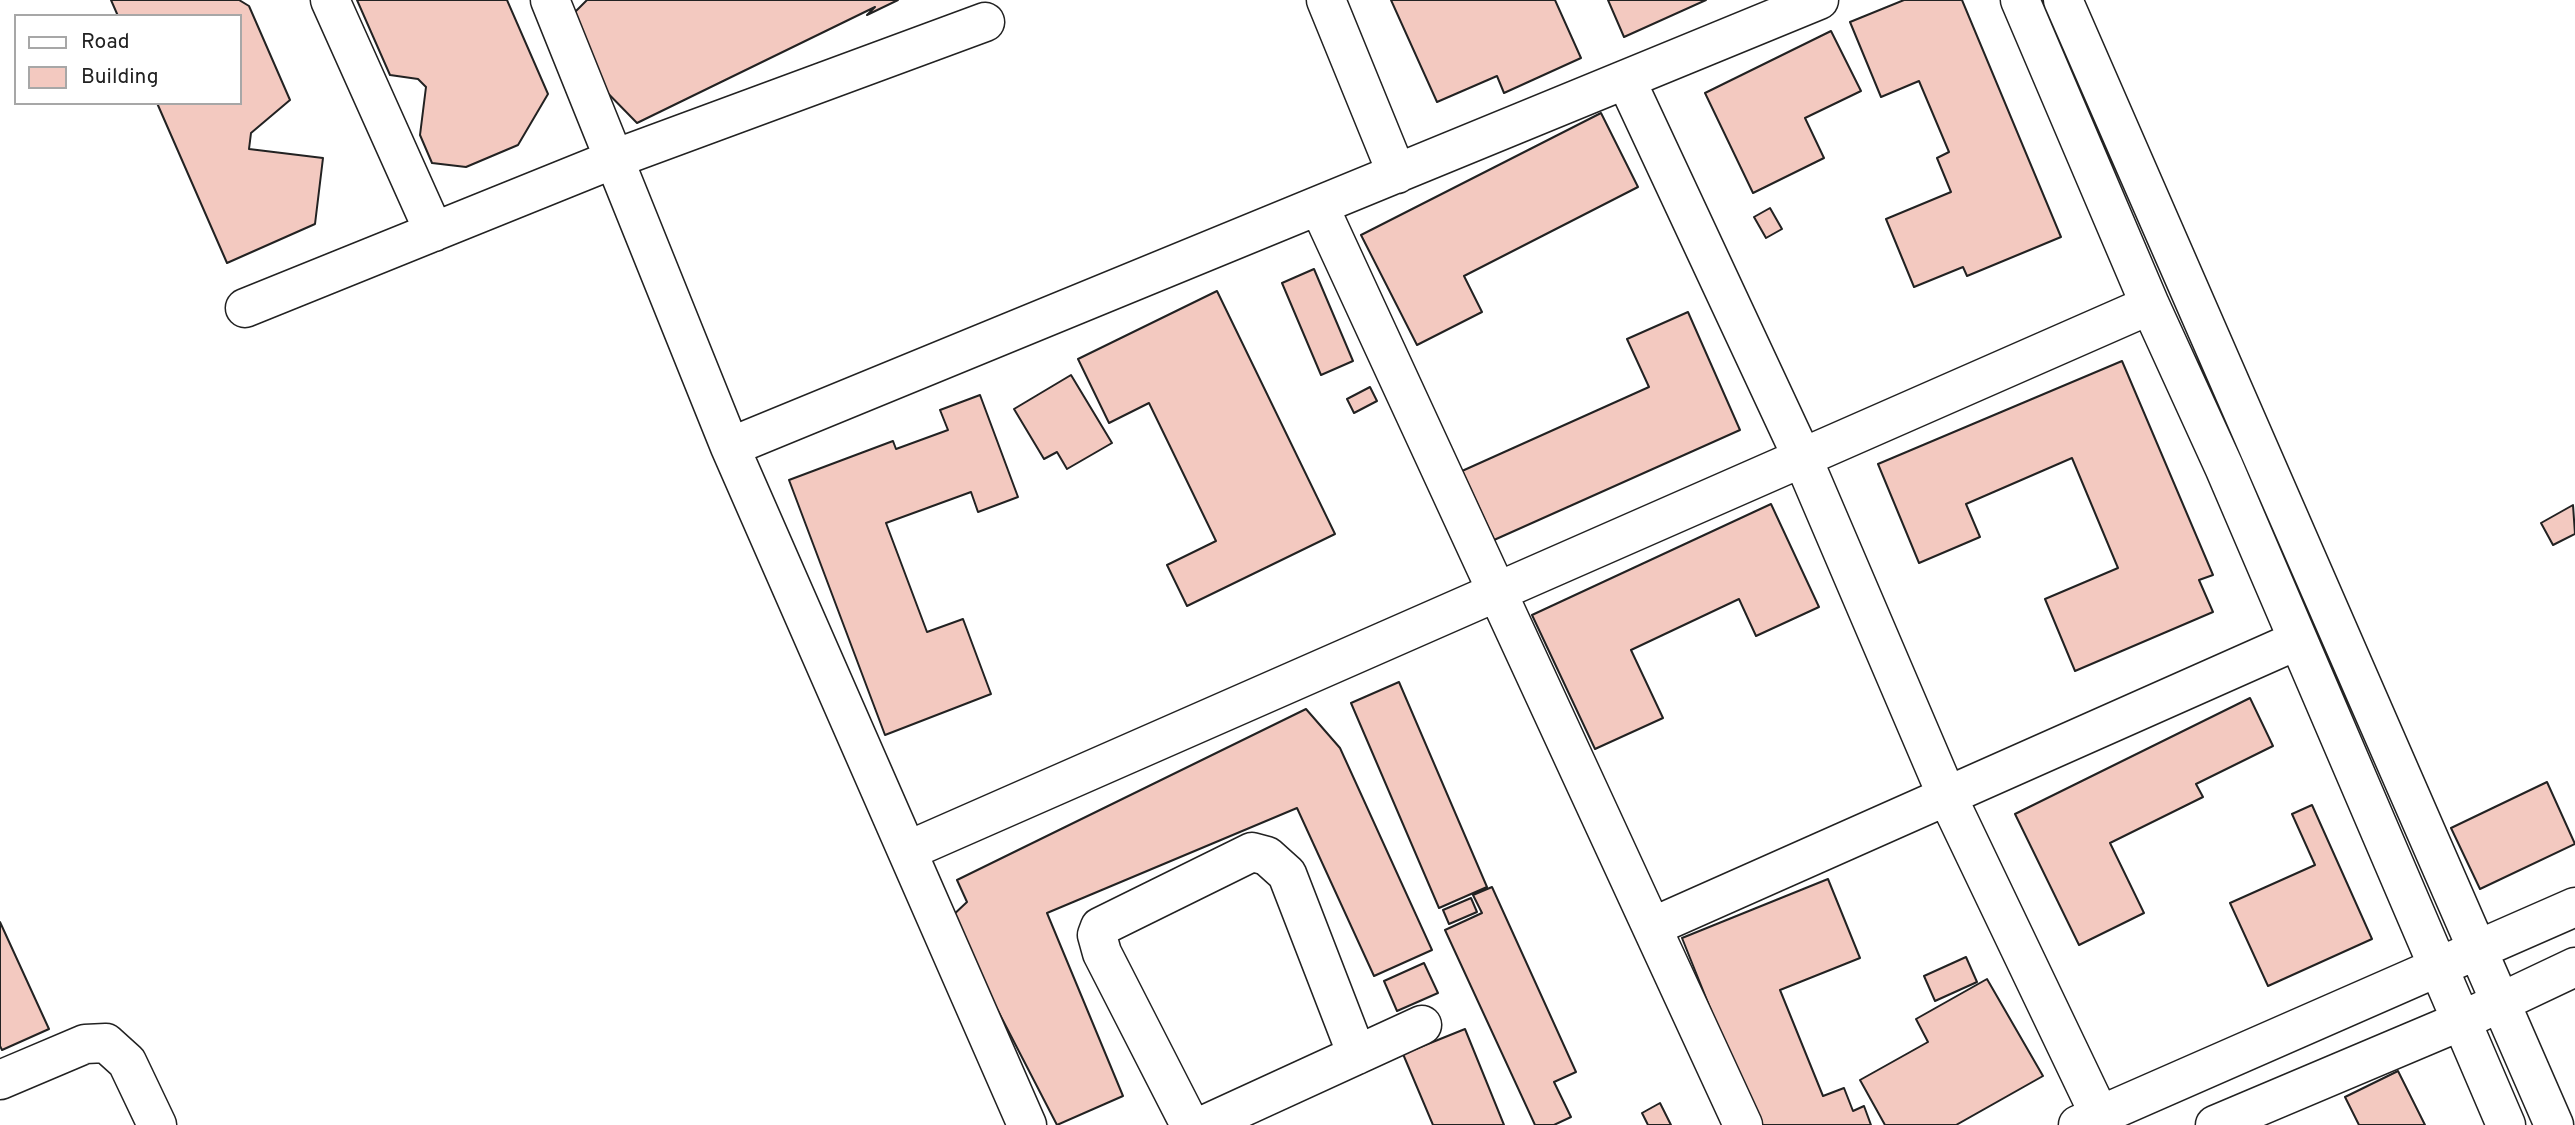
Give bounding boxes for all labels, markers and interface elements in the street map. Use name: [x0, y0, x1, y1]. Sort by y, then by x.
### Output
legend: [14, 14, 242, 105]
text: Road: [81, 29, 130, 56]
text: Building: [81, 64, 159, 91]

